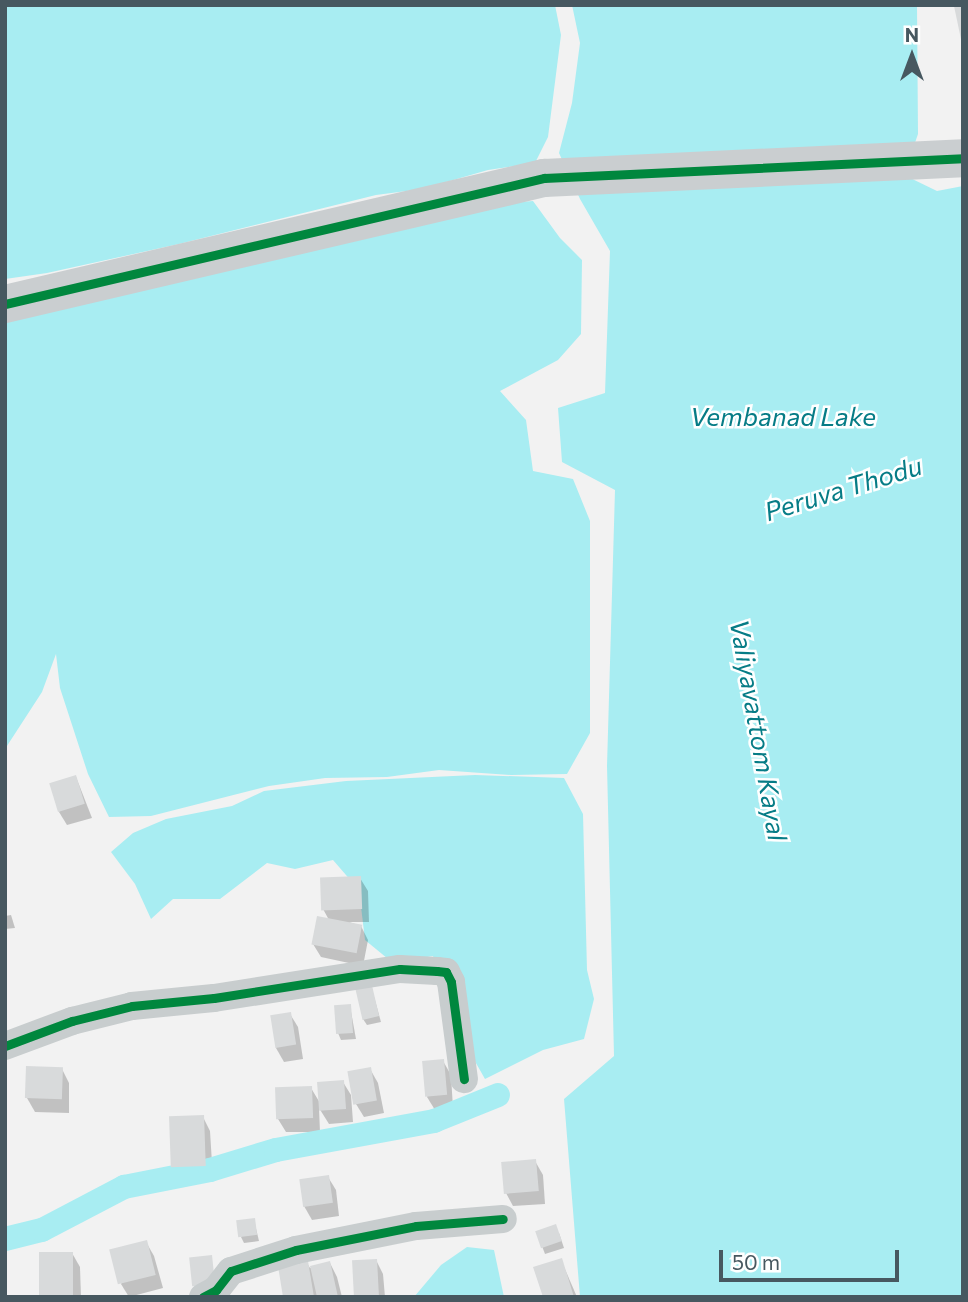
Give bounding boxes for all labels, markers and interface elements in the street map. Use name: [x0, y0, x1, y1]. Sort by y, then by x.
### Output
north arrow: [877, 21, 947, 91]
text: N: [905, 23, 919, 46]
water label: Vembanad Lake: [690, 400, 876, 432]
water label: Peruva Thodu: [761, 449, 925, 527]
water label: Valiyavattom Kayal: [724, 617, 794, 843]
scale bar: [723, 1236, 903, 1280]
text: 50 m: [732, 1249, 780, 1274]

